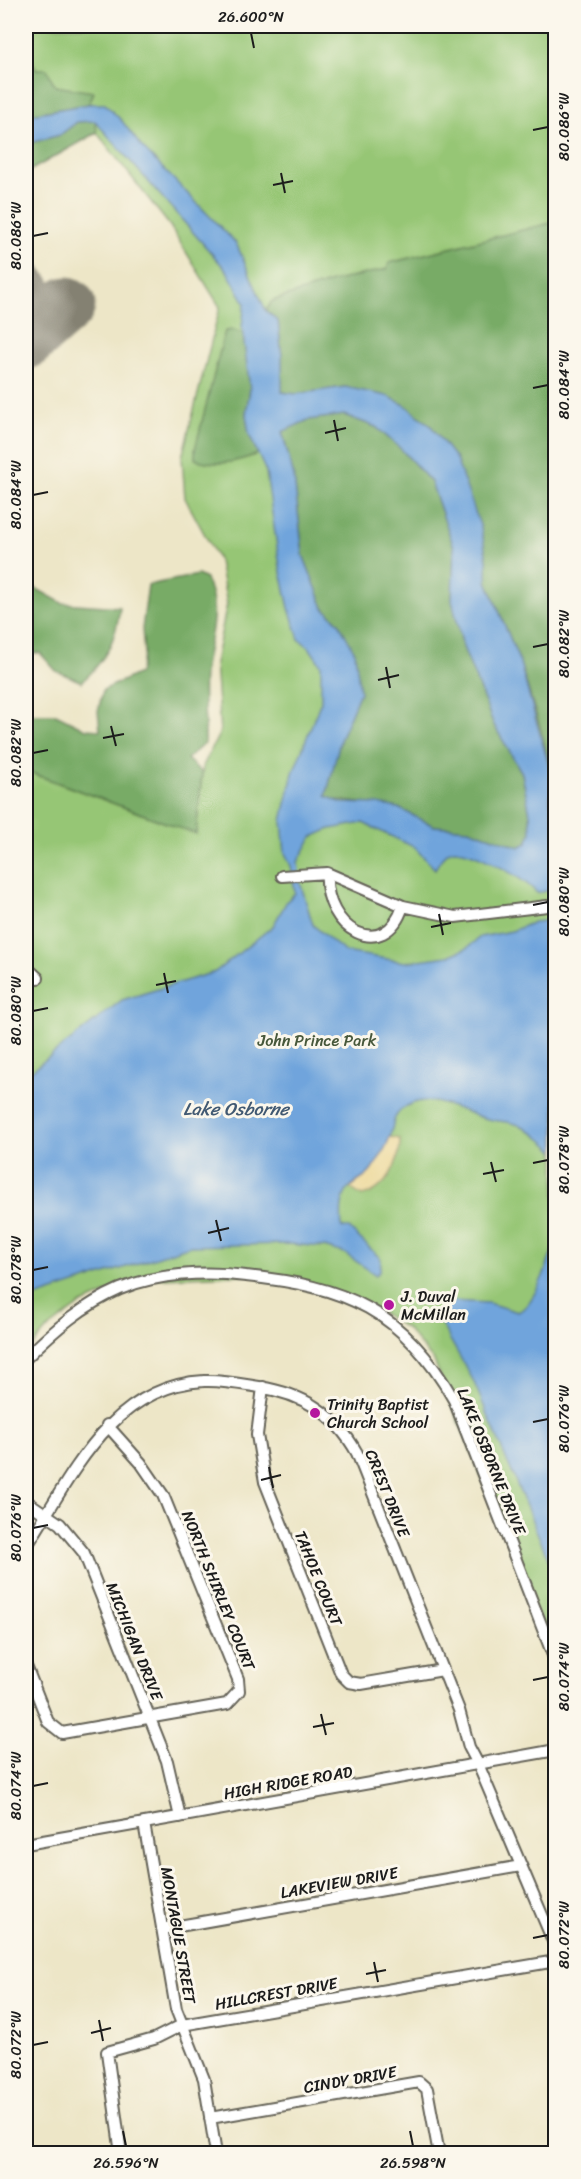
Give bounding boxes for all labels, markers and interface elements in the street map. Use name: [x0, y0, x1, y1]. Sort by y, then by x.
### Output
text: 26.600°N: [218, 4, 285, 30]
text: 80.086°W: [551, 93, 577, 161]
text: 80.086°W: [3, 202, 29, 270]
text: 80.084°W: [551, 350, 577, 419]
text: 80.084°W: [3, 460, 29, 529]
text: 80.082°W: [551, 609, 577, 678]
text: 80.082°W: [3, 718, 29, 787]
text: 80.080°W: [551, 867, 577, 937]
text: 80.080°W: [3, 976, 29, 1046]
park label: John Prince Park: [257, 1026, 377, 1055]
water label: Lake Osborne: [183, 1093, 291, 1125]
text: 80.078°W: [551, 1126, 577, 1194]
text: 80.078°W: [3, 1236, 29, 1304]
place label: J. Duval McMillan: [400, 1282, 466, 1329]
marker: J. Duval McMillan: [382, 1298, 396, 1312]
street label: LAKE OSBORNE DRIVE: [449, 1383, 535, 1540]
text: 80.076°W: [551, 1385, 577, 1453]
place label: Trinity Baptist Church School: [327, 1390, 429, 1437]
marker: Trinity Baptist Church School: [308, 1406, 322, 1420]
street label: CREST DRIVE: [357, 1445, 419, 1543]
text: 80.076°W: [3, 1494, 29, 1562]
street label: NORTH SHIRLEY COURT: [173, 1506, 264, 1675]
street label: TAHOE COURT: [286, 1526, 351, 1632]
street label: MICHIGAN DRIVE: [98, 1578, 172, 1706]
text: 80.074°W: [551, 1642, 577, 1711]
text: 80.074°W: [3, 1751, 29, 1820]
street label: HIGH RIDGE ROAD: [221, 1757, 355, 1808]
street label: LAKEVIEW DRIVE: [278, 1858, 401, 1907]
street label: MONTAGUE STREET: [152, 1865, 205, 2007]
text: 80.072°W: [551, 1901, 577, 1969]
street label: HILLCREST DRIVE: [213, 1968, 341, 2019]
text: 80.072°W: [3, 2011, 29, 2079]
street label: CINDY DRIVE: [301, 2057, 400, 2102]
text: 26.596°N: [93, 2150, 159, 2176]
text: 26.598°N: [380, 2150, 447, 2176]

